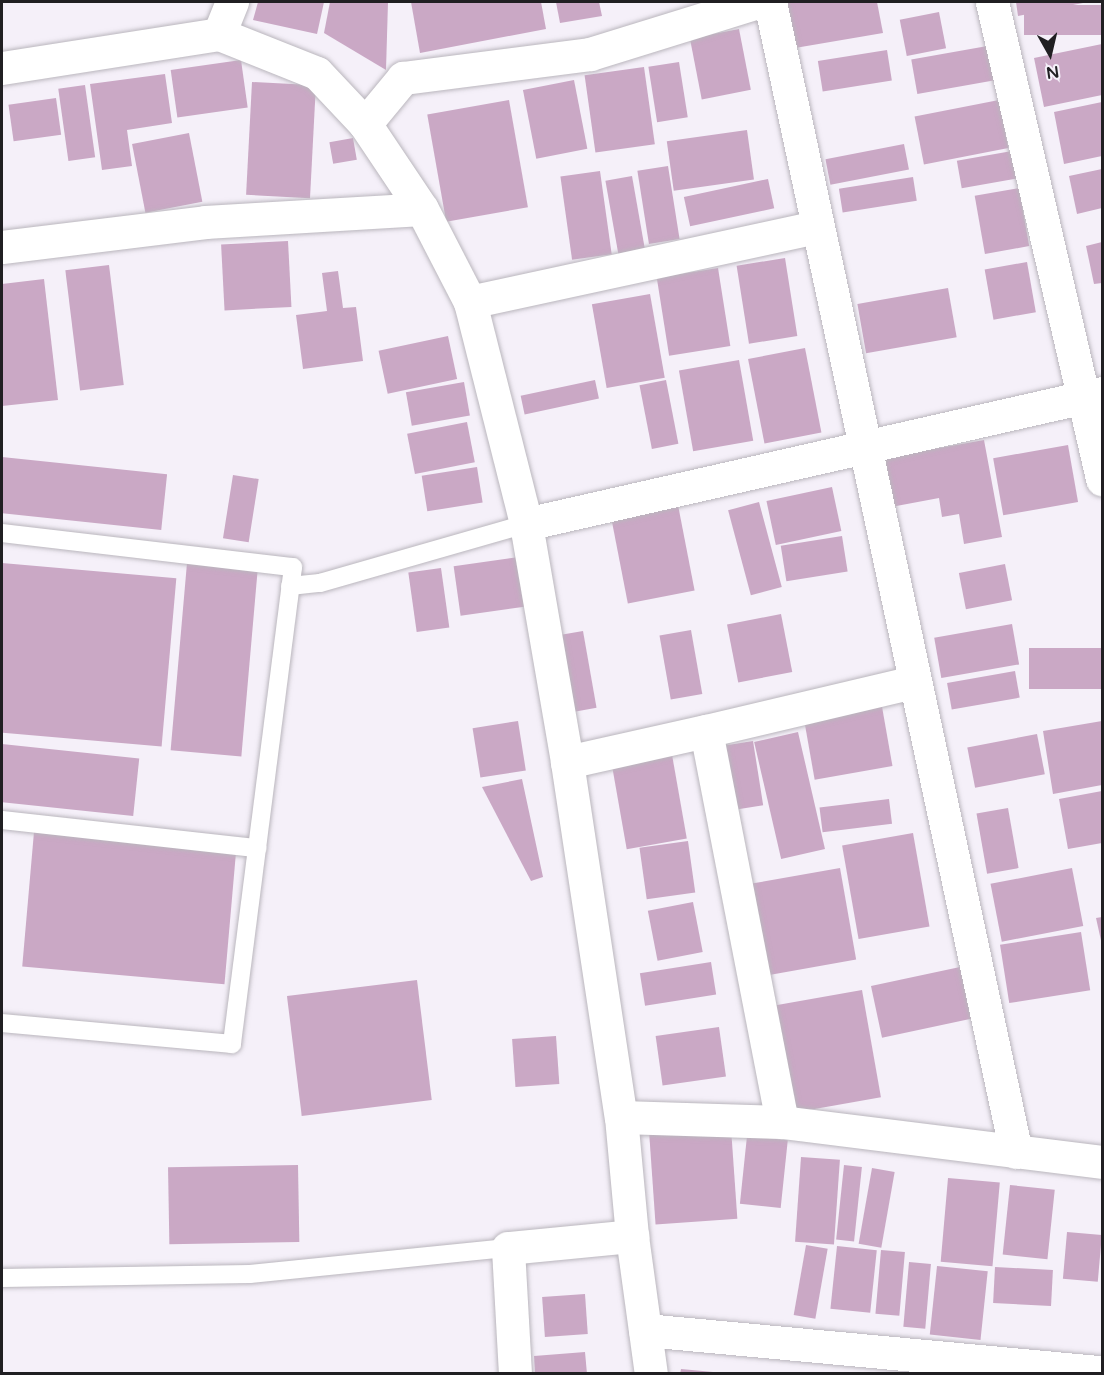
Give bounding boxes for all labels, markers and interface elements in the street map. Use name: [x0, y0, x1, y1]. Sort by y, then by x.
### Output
north arrow: [1020, 24, 1080, 84]
text: N: [1045, 61, 1060, 83]

